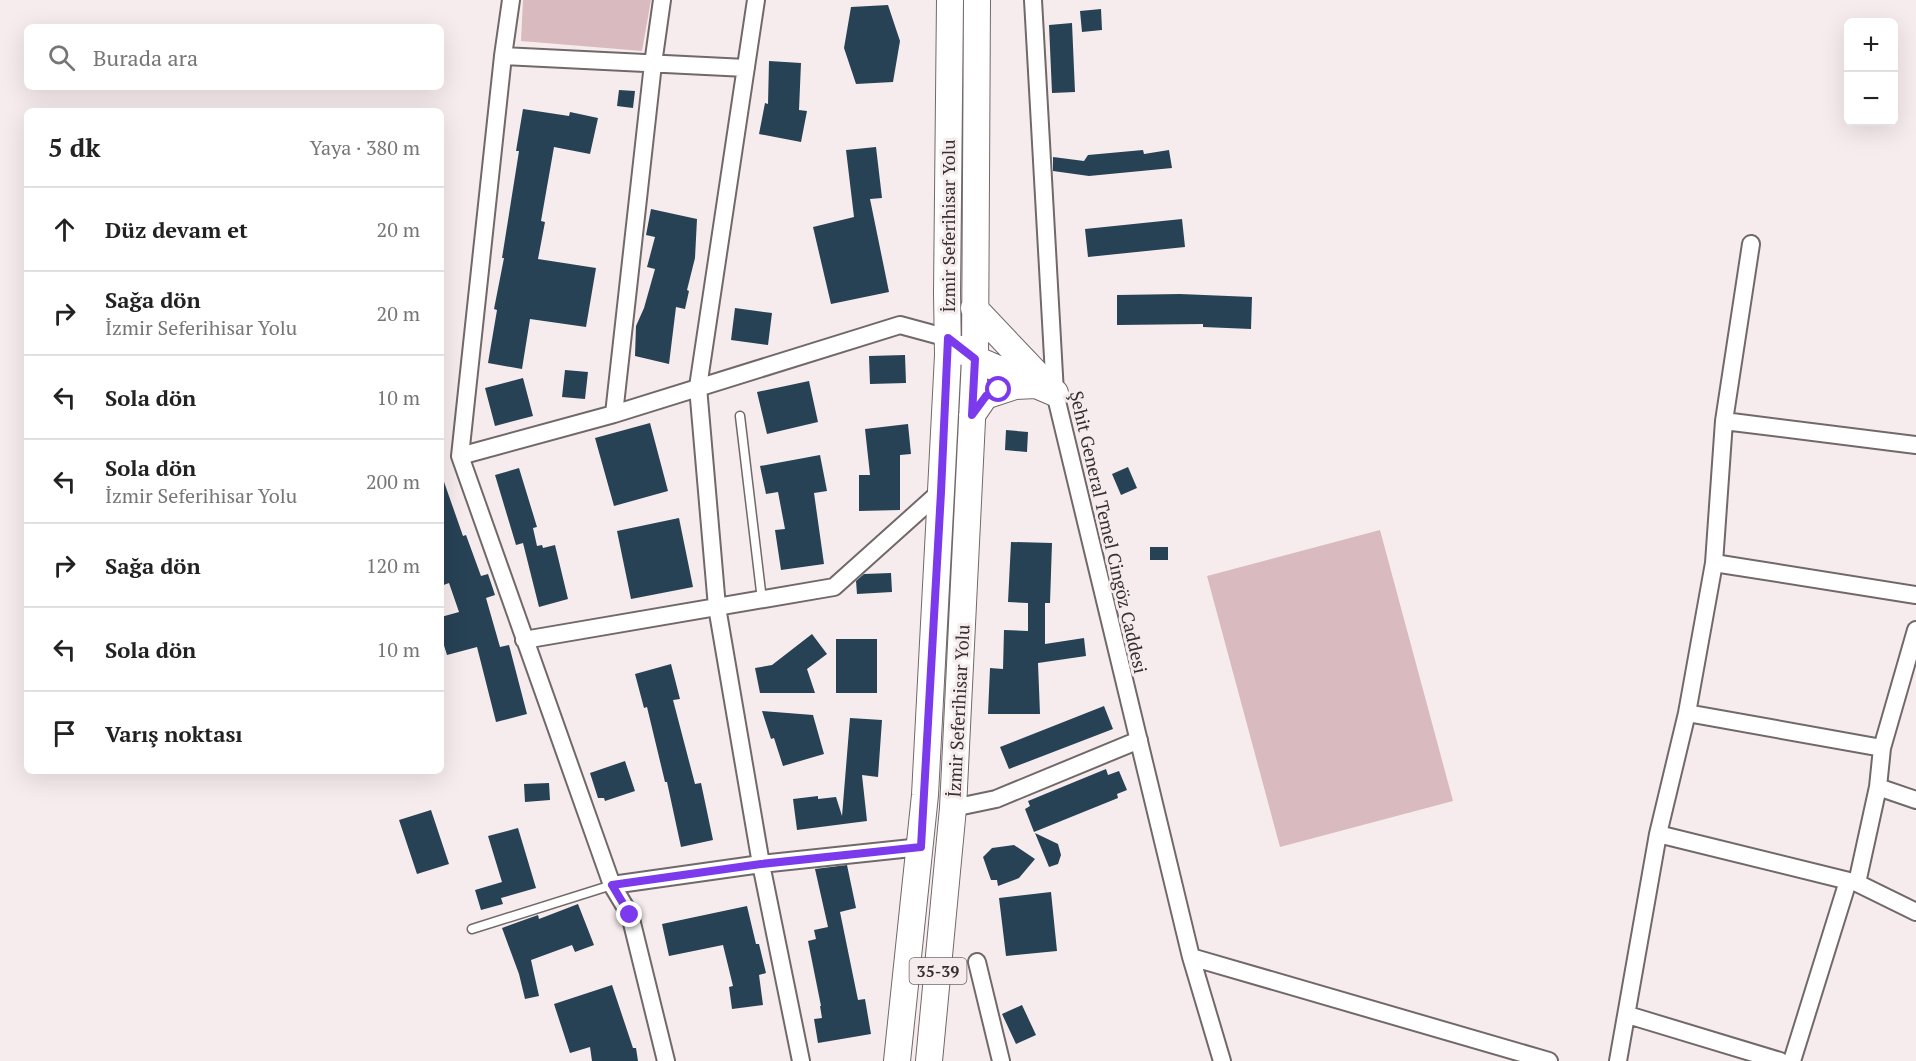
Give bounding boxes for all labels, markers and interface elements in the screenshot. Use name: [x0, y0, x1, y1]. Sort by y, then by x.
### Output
map controls: [1844, 18, 1898, 126]
button: +: [1844, 18, 1898, 72]
search box: [24, 24, 444, 90]
icon: search: [45, 41, 78, 74]
text: Burada ara: [93, 43, 198, 72]
button: −: [1844, 72, 1898, 126]
text: 5 dk: [48, 130, 100, 164]
text: Yaya · 380 m: [310, 134, 420, 161]
street label: İzmir Seferihisar Yolu: [936, 139, 960, 313]
icon: ahead: [48, 213, 81, 246]
text: Düz devam et: [105, 215, 248, 244]
text: 20 m: [377, 216, 420, 243]
text: Sağa dön: [105, 285, 201, 314]
icon: right: [48, 297, 81, 330]
text: 20 m: [377, 300, 420, 327]
text: İzmir Seferihisar Yolu: [105, 314, 297, 341]
route start: [985, 376, 1011, 402]
icon: left: [48, 381, 81, 414]
text: Sola dön: [105, 383, 196, 412]
text: 10 m: [377, 384, 420, 411]
street label: Şehit General Temel Cingöz Caddesi: [1065, 388, 1153, 676]
text: Sola dön: [105, 453, 196, 482]
icon: left: [48, 465, 81, 498]
text: 200 m: [366, 468, 420, 495]
text: İzmir Seferihisar Yolu: [105, 482, 297, 509]
icon: right: [48, 549, 81, 582]
text: Sağa dön: [105, 551, 201, 580]
text: 120 m: [366, 552, 420, 579]
street label: İzmir Seferihisar Yolu: [941, 624, 975, 798]
icon: left: [48, 633, 81, 666]
text: Sola dön: [105, 635, 196, 664]
text: 10 m: [377, 636, 420, 663]
icon: arrive: [48, 717, 81, 750]
text: Varış noktası: [105, 719, 243, 748]
route end: [616, 901, 642, 927]
road number: 35-39: [910, 958, 966, 984]

